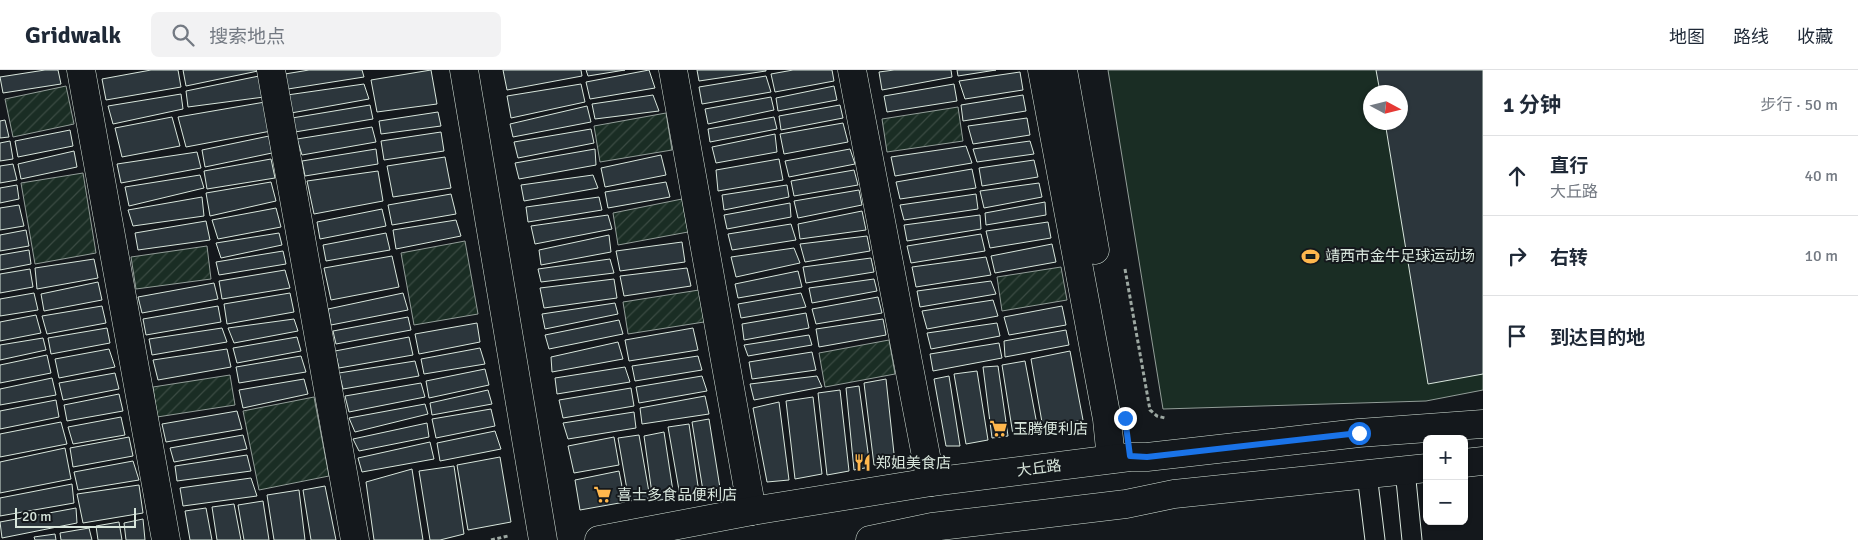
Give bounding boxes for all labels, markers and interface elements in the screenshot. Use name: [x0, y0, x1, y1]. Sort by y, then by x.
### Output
search box: [151, 12, 501, 57]
text: Gridwalk: [25, 20, 121, 50]
icon: search: [169, 21, 197, 49]
text: 搜索地点: [209, 25, 285, 49]
text: 地图: [1669, 26, 1705, 48]
text: 路线: [1733, 26, 1769, 48]
text: 收藏: [1797, 26, 1833, 48]
north arrow: [1363, 85, 1408, 130]
text: 1 分钟: [1503, 92, 1561, 118]
text: 步行 · 50 m: [1761, 95, 1838, 115]
text: 直行: [1550, 154, 1588, 178]
icon: ahead: [1503, 162, 1531, 190]
text: 40 m: [1804, 166, 1838, 186]
text: 大丘路: [1550, 182, 1598, 202]
icon: right: [1503, 242, 1531, 270]
sports icon: 靖西市金牛足球运动场: [1301, 246, 1321, 266]
text: 右转: [1550, 246, 1588, 270]
text: 10 m: [1804, 246, 1838, 266]
place label: 靖西市金牛足球运动场: [1325, 247, 1475, 265]
icon: arrive: [1503, 322, 1531, 350]
text: 到达目的地: [1550, 326, 1645, 350]
route end: [1114, 407, 1137, 430]
supermarket icon: 玉腾便利店: [989, 419, 1009, 439]
place label: 玉腾便利店: [1013, 420, 1088, 438]
route start: [1348, 422, 1371, 445]
map controls: [1423, 435, 1468, 525]
button: +: [1423, 435, 1468, 480]
restaurant icon: 郑姐美食店: [852, 453, 872, 473]
place label: 郑姐美食店: [876, 454, 951, 472]
street label: 大丘路: [1016, 456, 1062, 480]
button: −: [1423, 480, 1468, 525]
supermarket icon: 喜士多食品便利店: [593, 485, 613, 505]
place label: 喜士多食品便利店: [617, 486, 737, 504]
scale bar: [15, 505, 136, 528]
text: 20 m: [22, 508, 51, 525]

